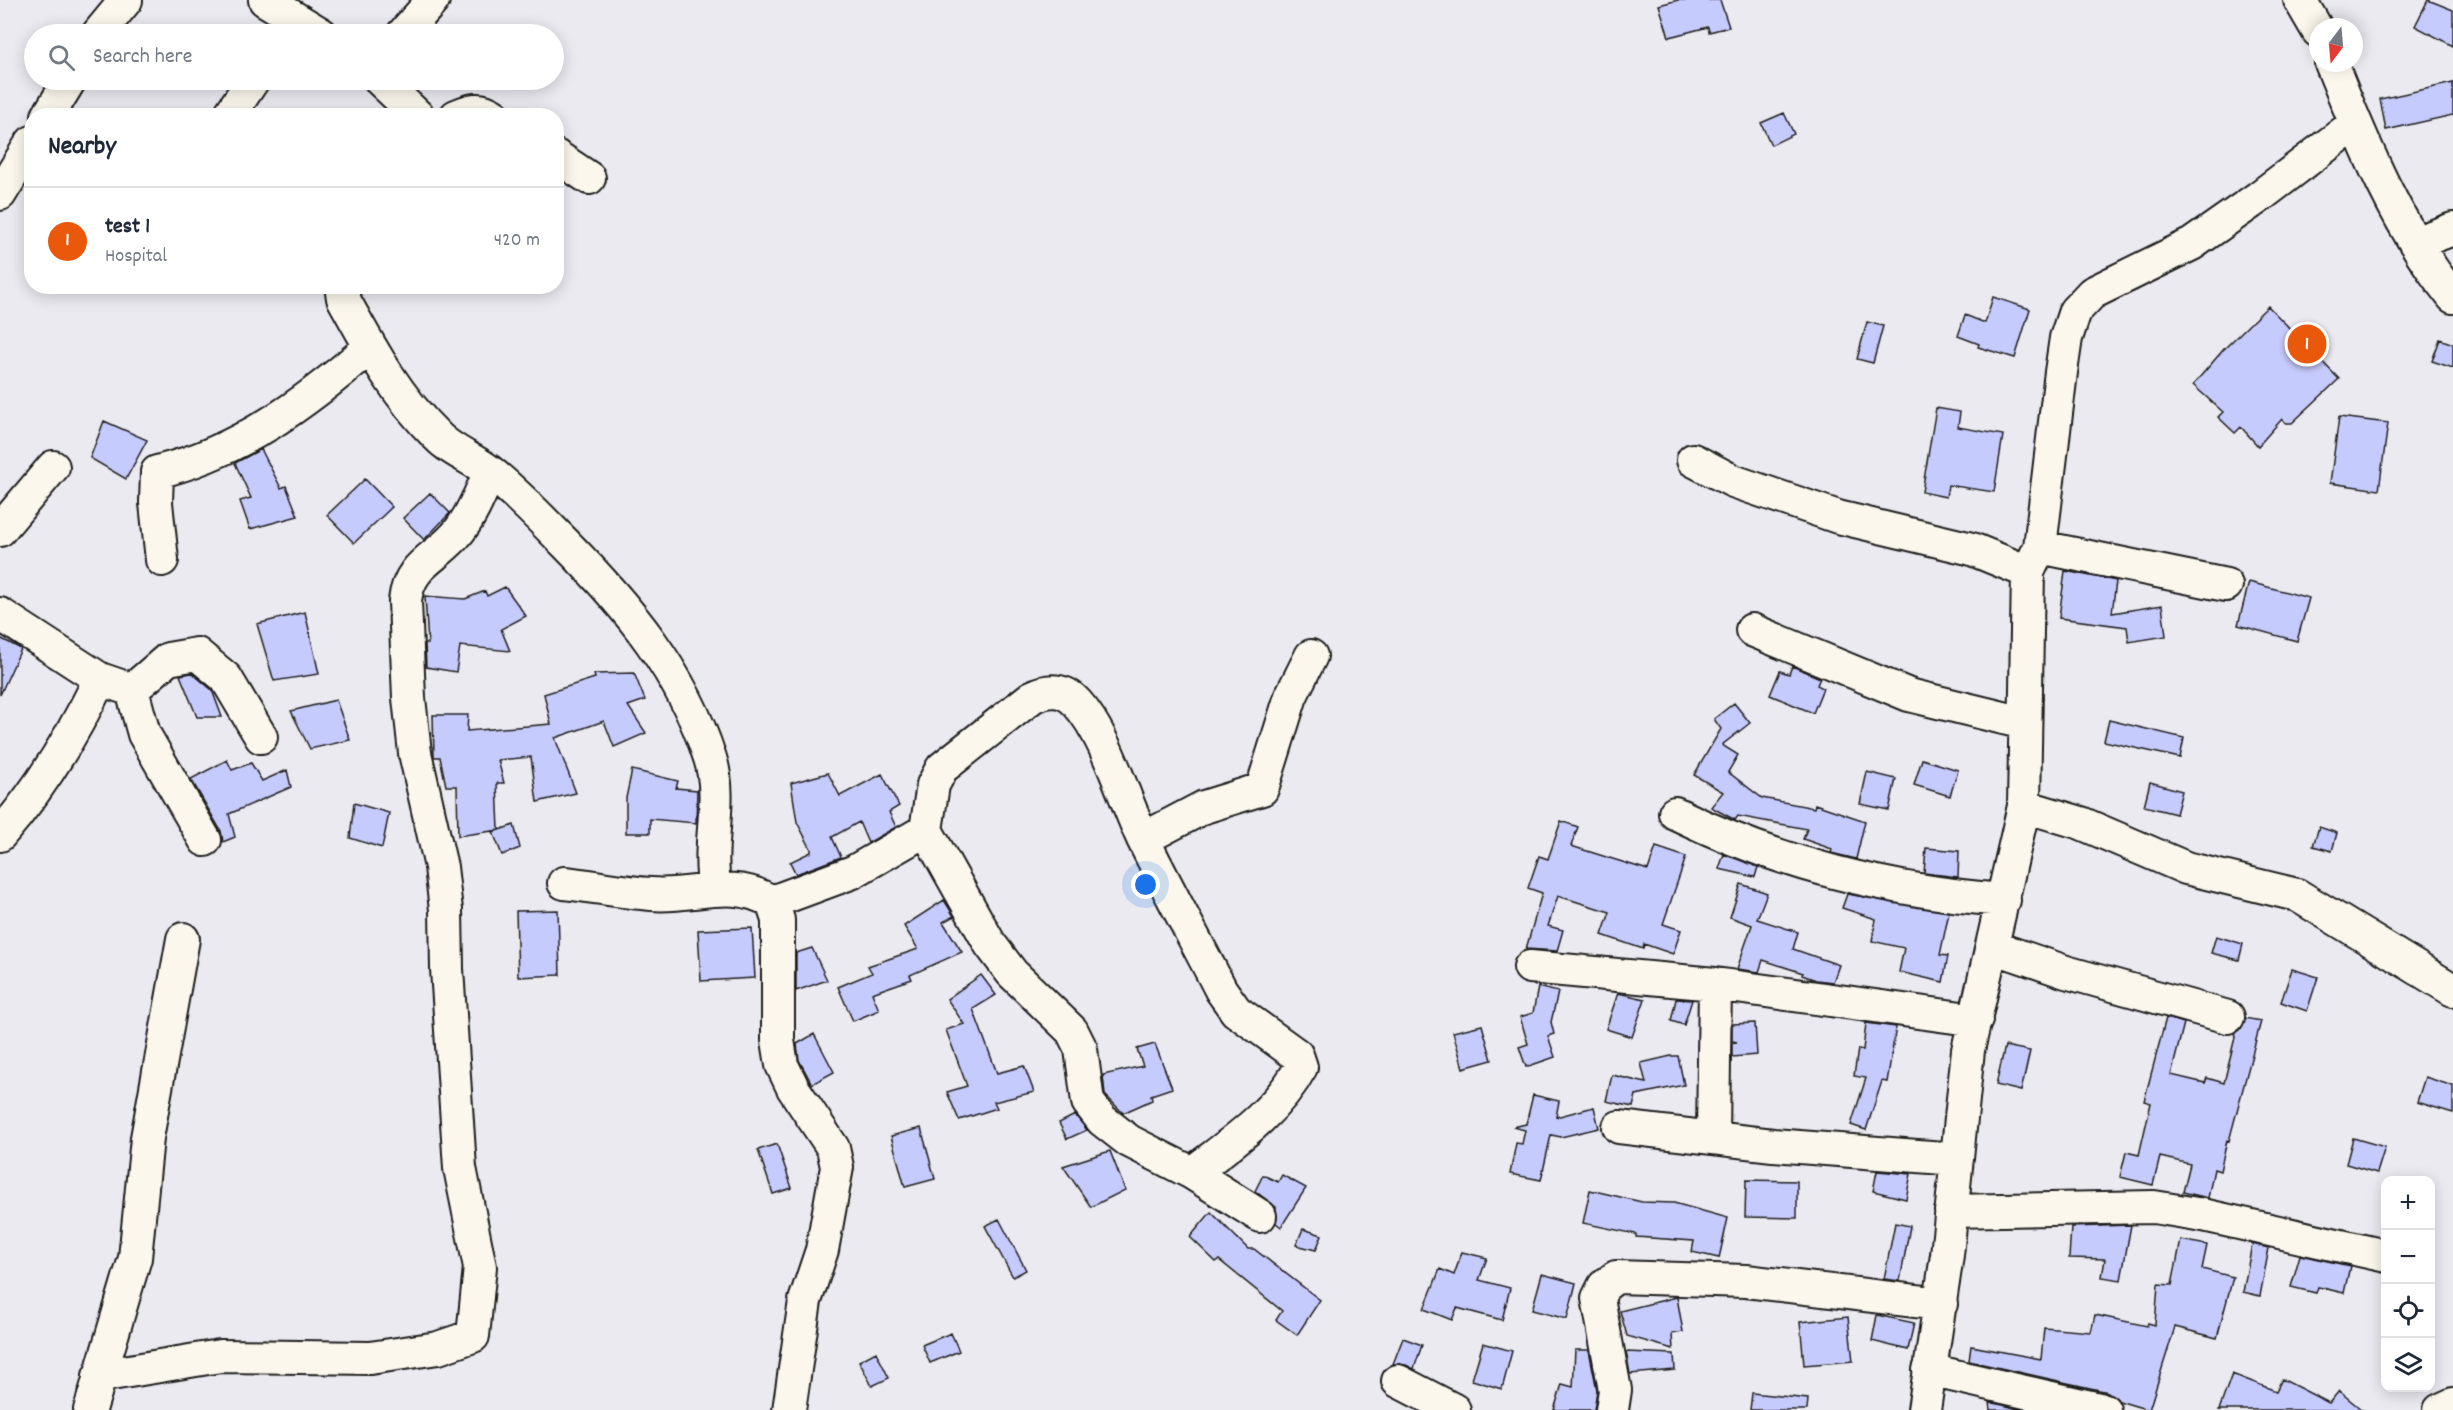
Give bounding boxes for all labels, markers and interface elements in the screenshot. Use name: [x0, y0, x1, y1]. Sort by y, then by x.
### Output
north arrow: [2309, 18, 2363, 72]
search box: [24, 24, 564, 90]
icon: search: [45, 41, 78, 74]
text: Search here: [93, 42, 192, 73]
text: Nearby: [48, 129, 116, 166]
text: test 1: [105, 212, 150, 243]
text: 1: [65, 227, 70, 255]
text: 420 m: [494, 227, 540, 255]
text: Hospital: [105, 243, 167, 271]
pin: 1: [2288, 322, 2326, 366]
your location: [1131, 870, 1160, 899]
map controls: [2381, 1176, 2435, 1392]
button: +: [2381, 1176, 2435, 1230]
button: −: [2381, 1230, 2435, 1284]
button: locate: [2381, 1284, 2435, 1338]
button: layers: [2381, 1338, 2435, 1392]

